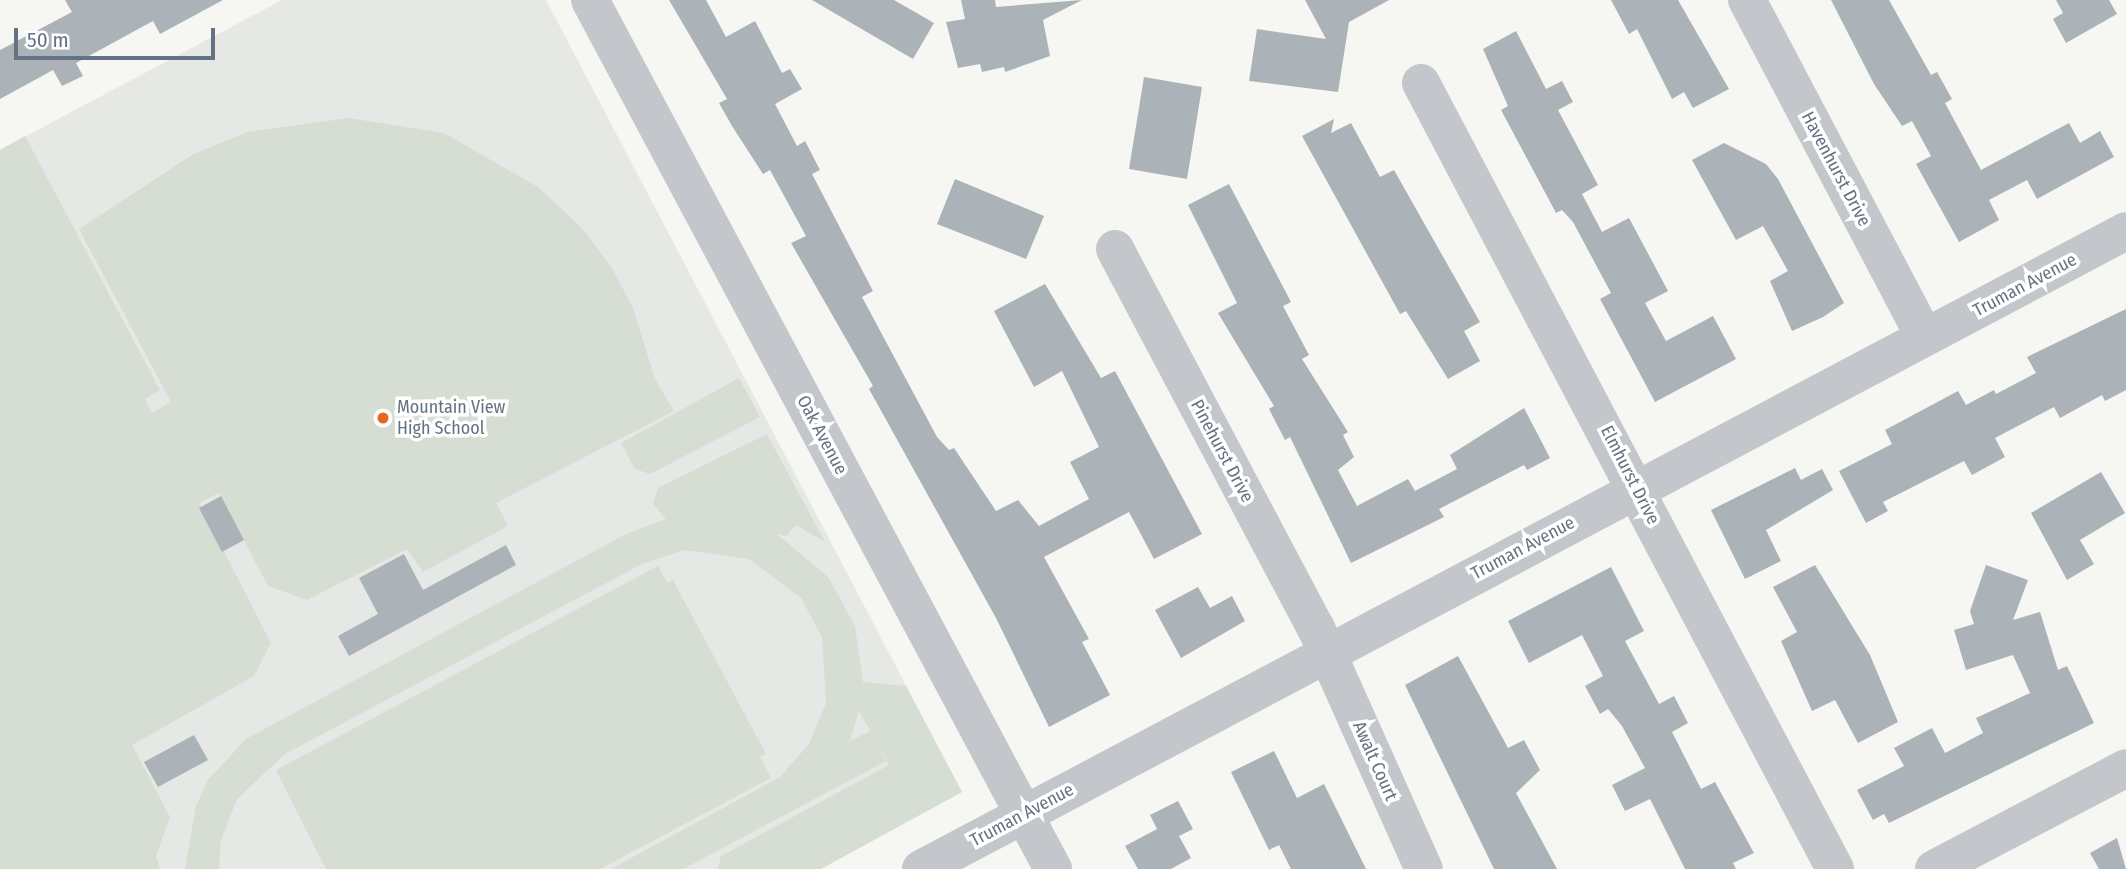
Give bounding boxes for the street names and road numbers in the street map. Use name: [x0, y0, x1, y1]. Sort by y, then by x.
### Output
street label: Havenhurst Drive: [1797, 108, 1875, 230]
street label: Truman Avenue: [1970, 249, 2080, 321]
street label: Oak Avenue: [792, 392, 852, 478]
street label: Pinehurst Drive: [1186, 396, 1258, 506]
street label: Elmhurst Drive: [1596, 422, 1664, 528]
street label: Truman Avenue: [1468, 512, 1578, 584]
street label: Awalt Court: [1348, 718, 1402, 804]
street label: Truman Avenue: [967, 779, 1077, 851]

